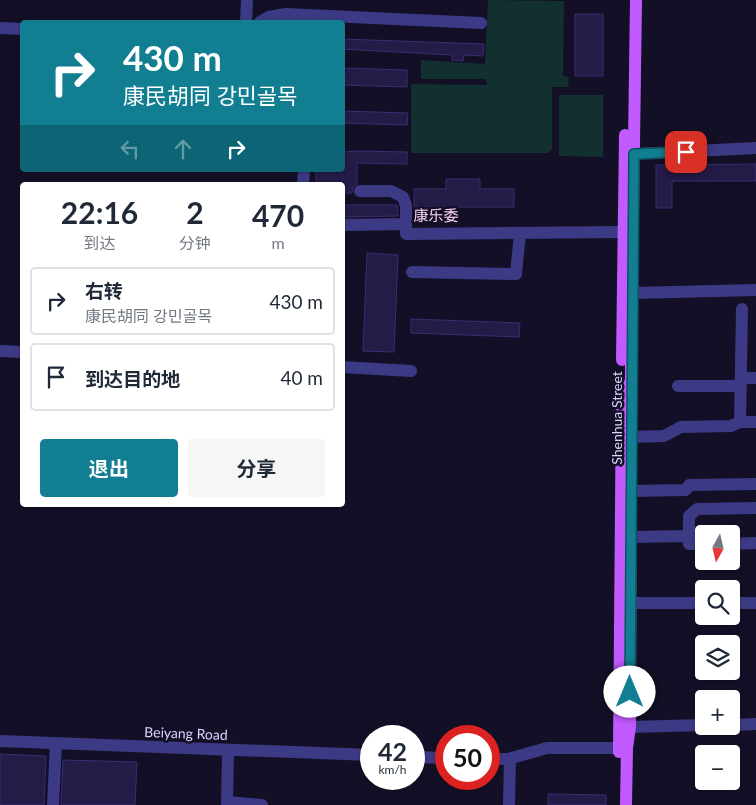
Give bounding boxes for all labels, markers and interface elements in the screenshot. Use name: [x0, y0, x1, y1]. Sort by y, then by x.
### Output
text: 430 m: [123, 36, 222, 78]
icon: right: [40, 40, 105, 105]
text: 康民胡同 강민골목: [123, 82, 298, 109]
pin: [665, 131, 707, 173]
icon: left: [116, 135, 144, 163]
icon: ahead: [169, 135, 197, 163]
icon: right: [222, 135, 250, 163]
icon: arrive: [672, 138, 700, 166]
text: 22:16: [61, 194, 138, 230]
text: 2: [186, 194, 204, 230]
text: 470: [252, 197, 304, 233]
district label: 康乐委: [413, 206, 459, 224]
text: 到达: [84, 233, 116, 252]
text: 分钟: [179, 233, 211, 252]
text: m: [271, 233, 285, 252]
text: 右转: [85, 279, 123, 302]
icon: right: [42, 287, 70, 315]
text: 430 m: [269, 290, 323, 313]
text: 康民胡同 강민골목: [85, 306, 212, 325]
icon: arrive: [42, 363, 70, 391]
text: 40 m: [280, 366, 323, 389]
text: 到达目的地: [85, 367, 180, 390]
street label: Shenhua Street: [608, 371, 625, 465]
button: 退出: [40, 439, 178, 497]
button: 分享: [188, 439, 325, 497]
north arrow: [695, 525, 740, 570]
map controls: [695, 525, 740, 790]
button: search: [695, 580, 740, 625]
button: layers: [695, 635, 740, 680]
position arrow: [603, 665, 655, 717]
button: +: [695, 690, 740, 735]
street label: Beiyang Road: [144, 723, 228, 743]
speed limit sign: 50: [435, 725, 500, 790]
text: 42: [378, 736, 407, 766]
button: −: [695, 745, 740, 790]
text: km/h: [378, 762, 407, 777]

